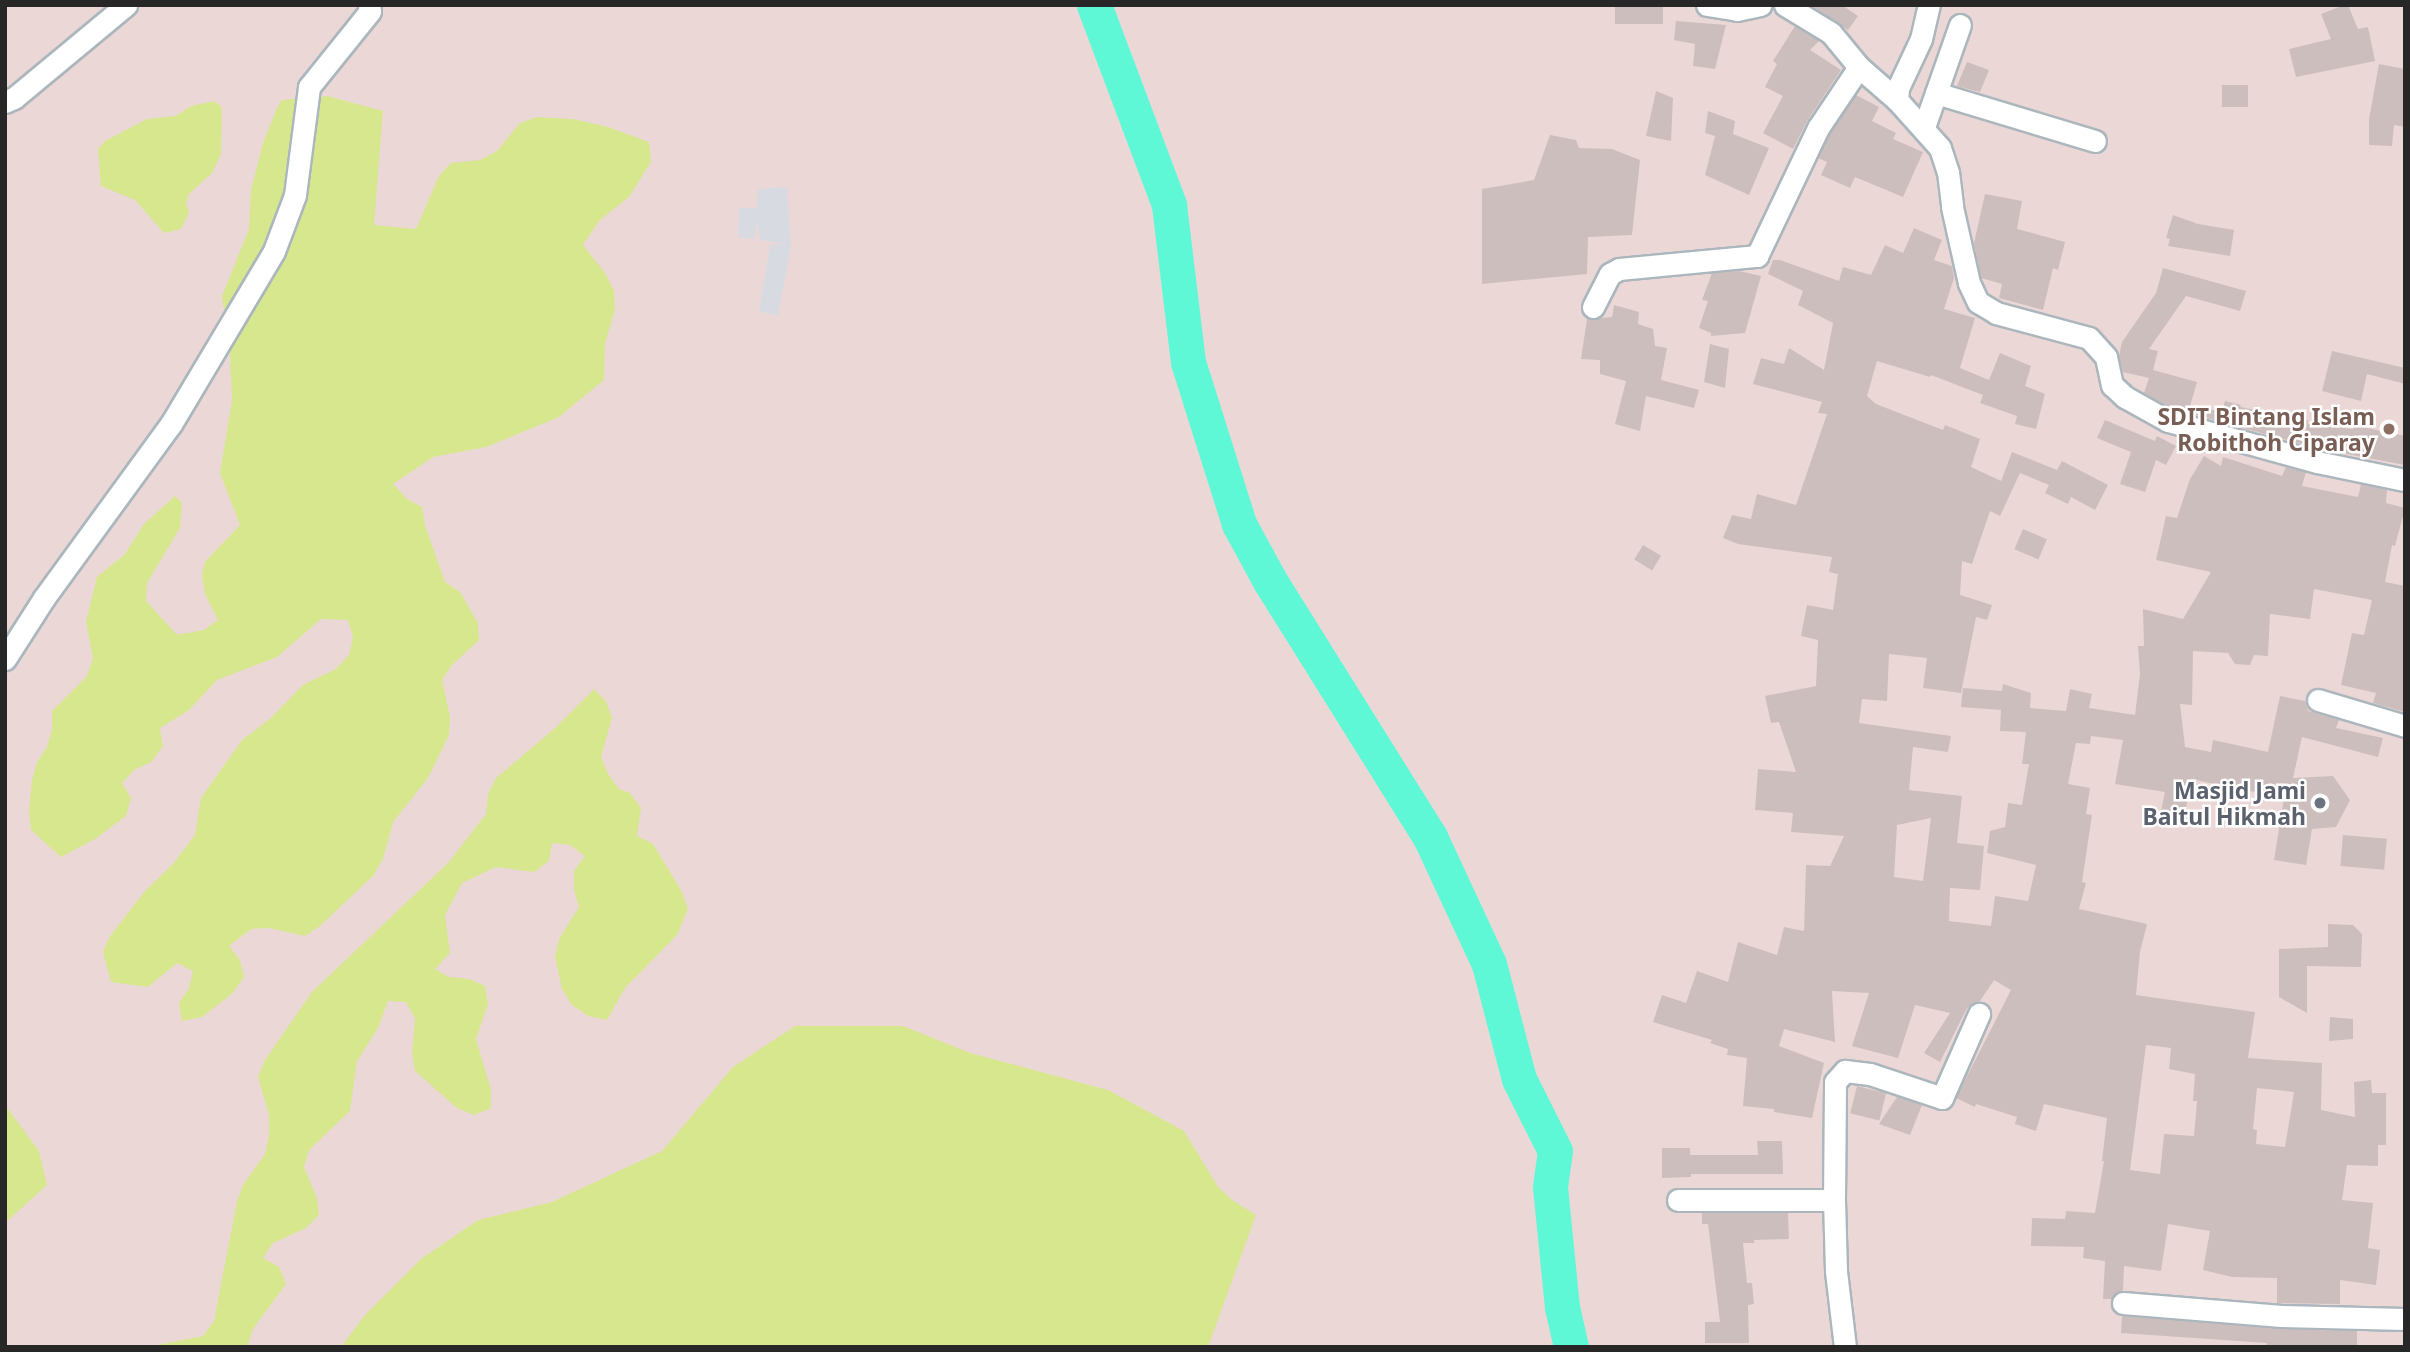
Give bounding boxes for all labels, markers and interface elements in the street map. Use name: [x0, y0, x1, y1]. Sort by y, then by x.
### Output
place label: SDIT Bintang Islam Robithoh Ciparay: [2157, 402, 2375, 456]
marker: SDIT Bintang Islam Robithoh Ciparay: [2381, 421, 2397, 437]
place label: Masjid Jami Baitul Hikmah: [2142, 776, 2306, 830]
marker: Masjid Jami Baitul Hikmah: [2312, 795, 2328, 811]

